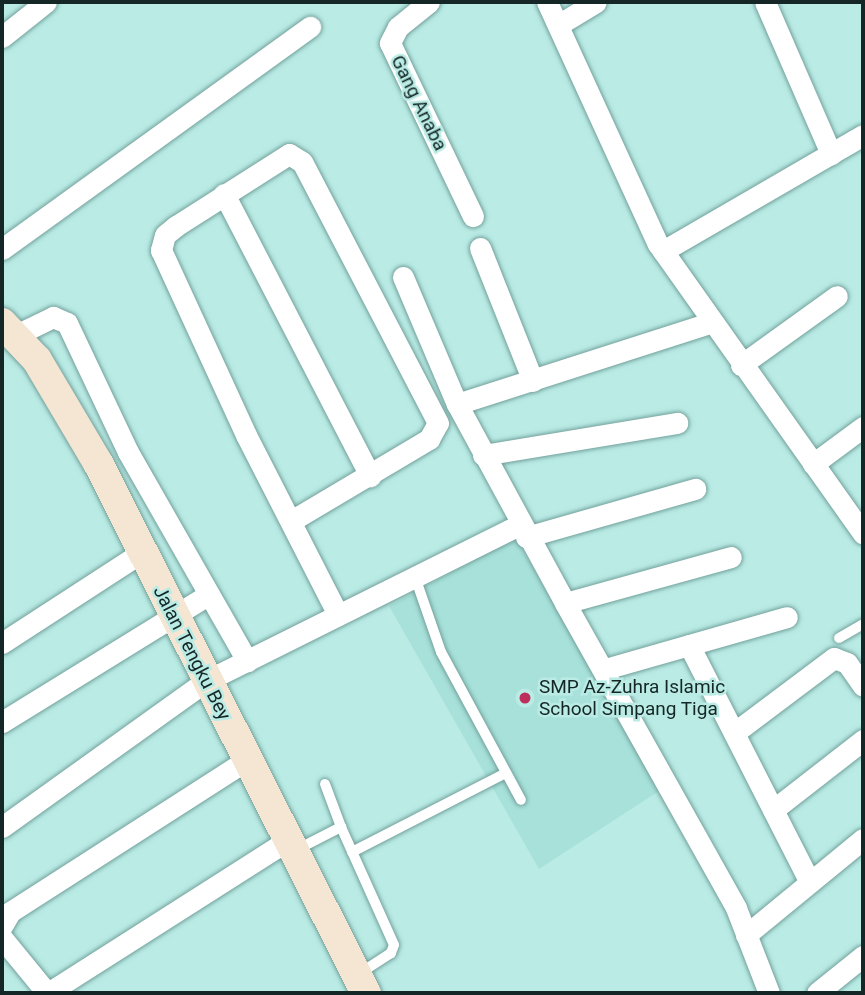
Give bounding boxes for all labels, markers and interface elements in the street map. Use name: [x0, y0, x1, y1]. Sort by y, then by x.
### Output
street label: Gang Anaba: [386, 52, 452, 154]
street label: Jalan Tengku Bey: [148, 582, 236, 724]
place label: SMP Az-Zuhra Islamic School Simpang Tiga: [539, 676, 725, 720]
marker: SMP Az-Zuhra Islamic School Simpang Tiga: [517, 690, 533, 706]

